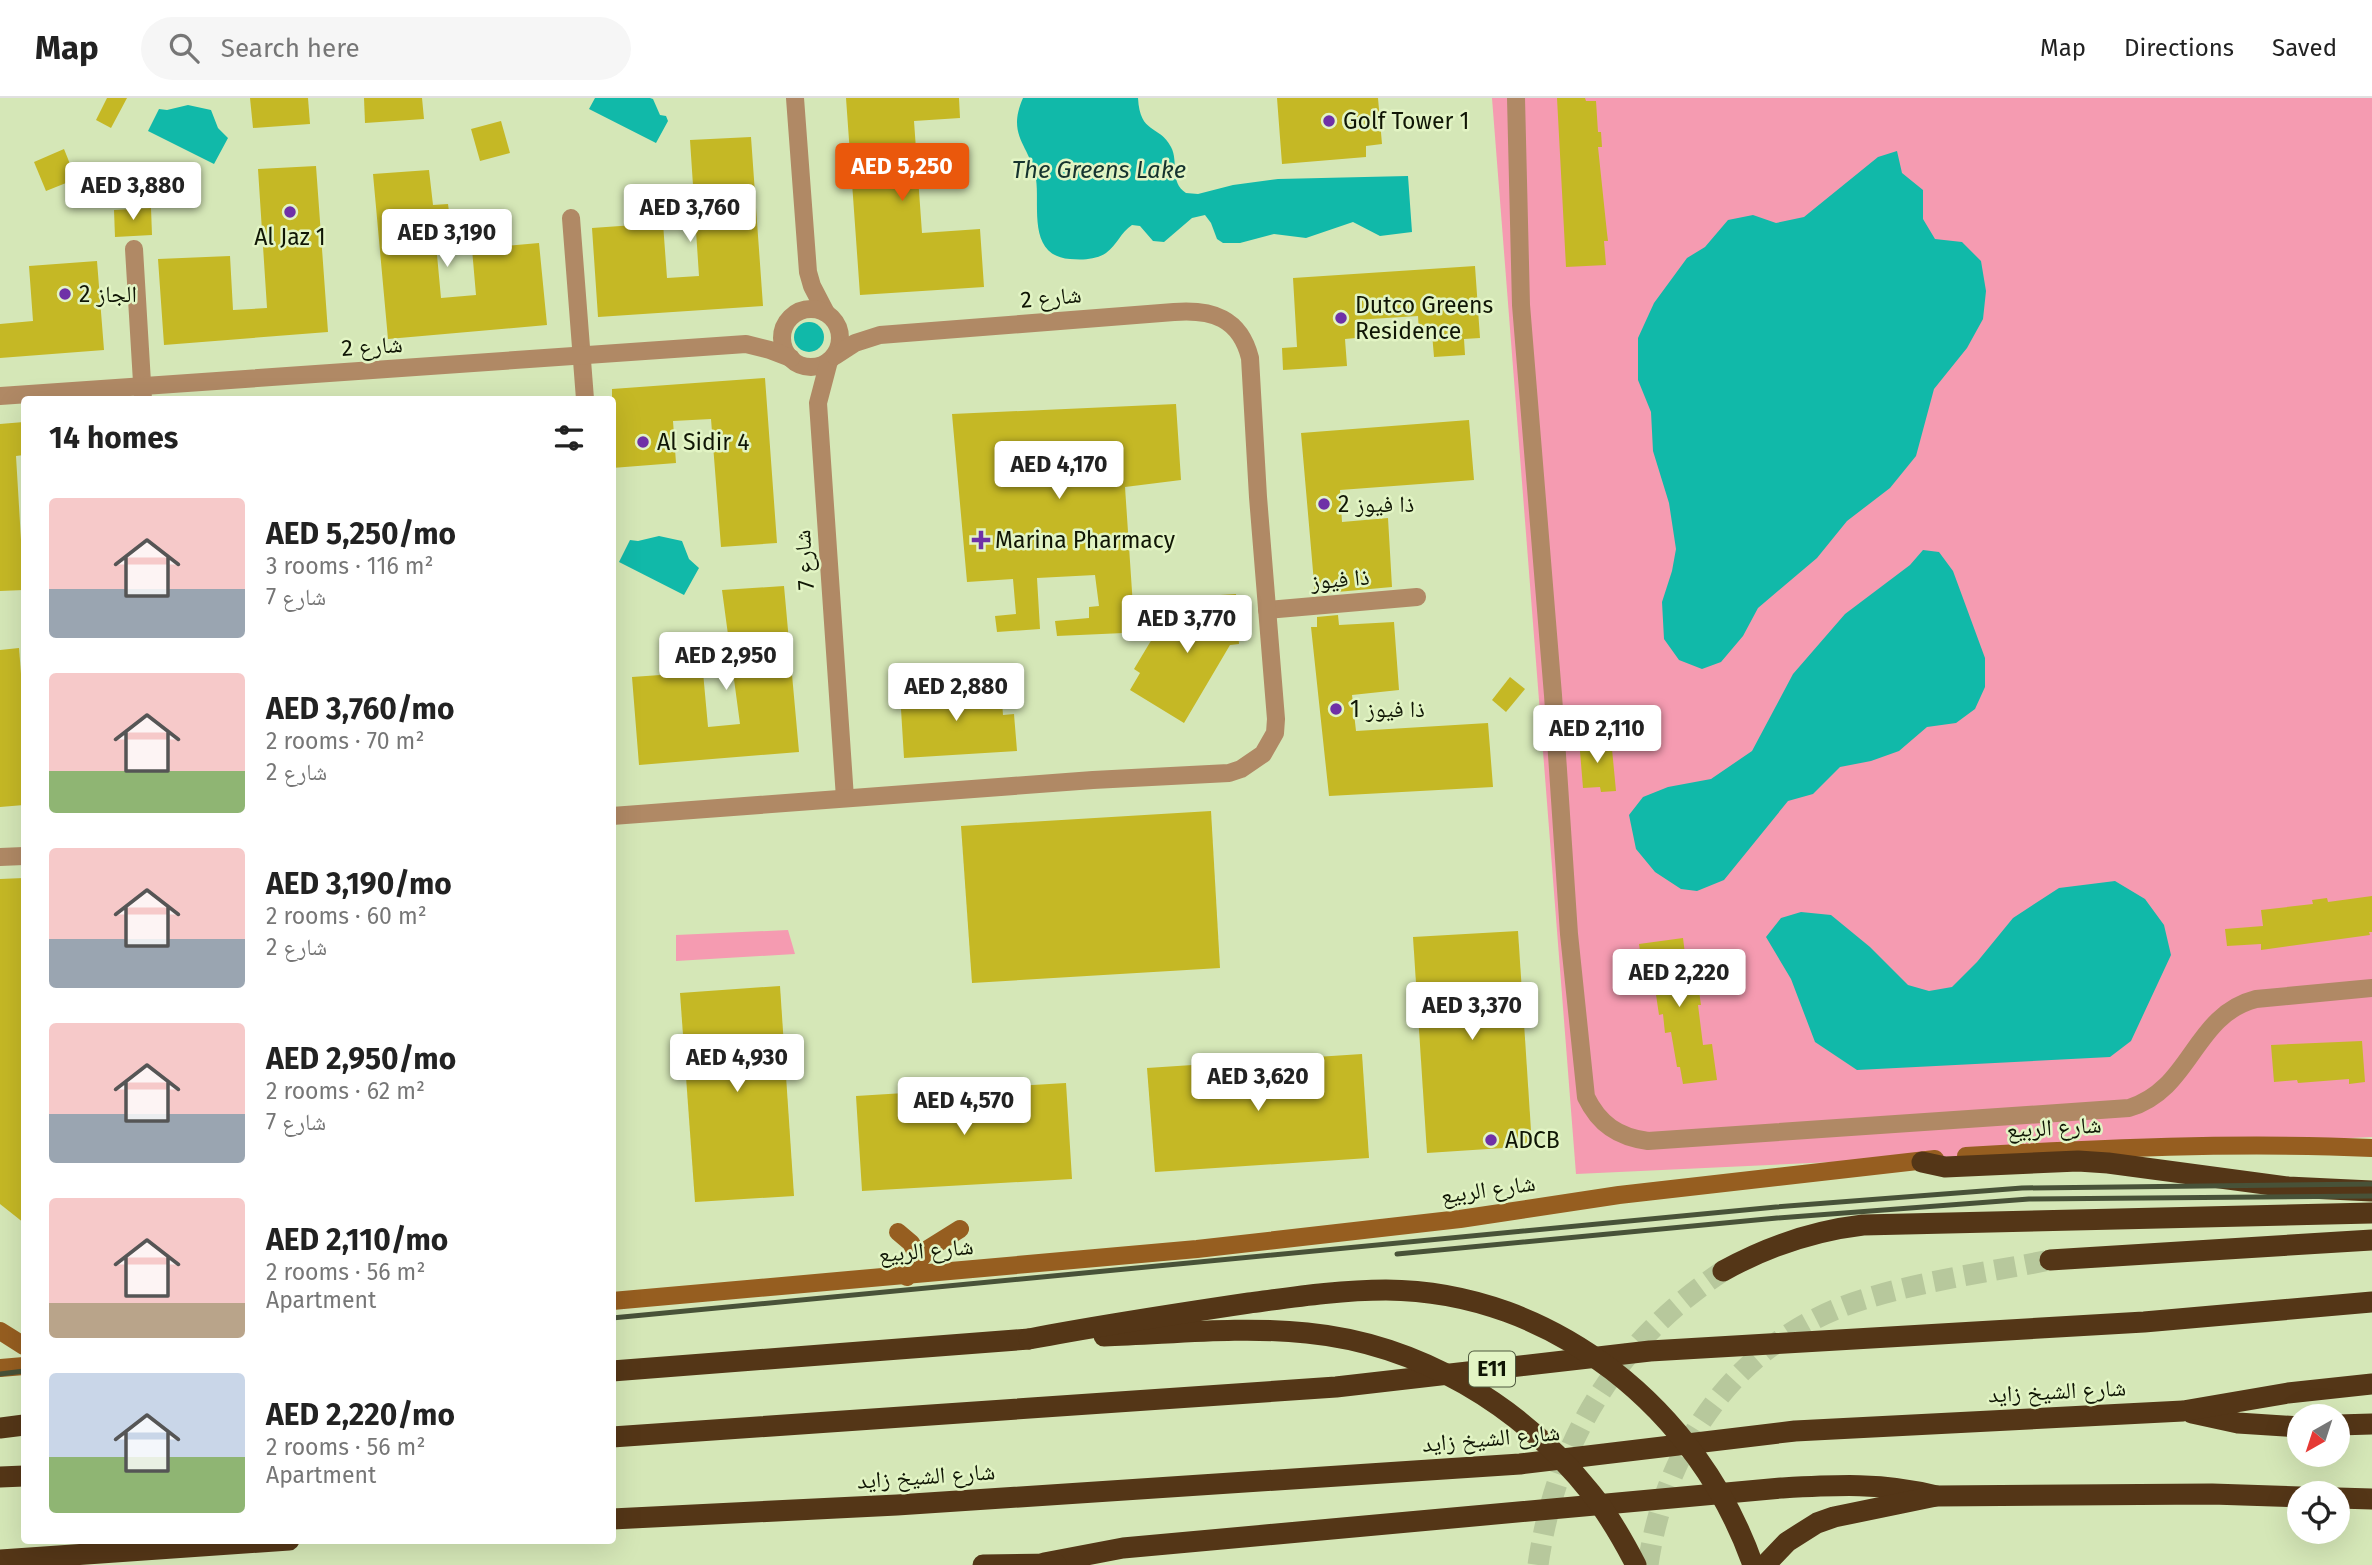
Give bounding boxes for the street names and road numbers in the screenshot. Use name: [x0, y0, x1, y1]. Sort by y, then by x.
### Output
street label: شارع 2: [1019, 280, 1083, 315]
street label: شارع 2: [340, 330, 404, 363]
street label: شارع 7: [788, 529, 821, 591]
street label: ذا فيوز: [1309, 562, 1370, 596]
street label: شارع الربيع: [2006, 1111, 2102, 1144]
street label: شارع الربيع: [1439, 1169, 1537, 1210]
street label: شارع الربيع: [877, 1232, 975, 1269]
road number: E11: [1469, 1352, 1515, 1386]
street label: شارع الشيخ زايد: [1987, 1373, 2127, 1410]
street label: شارع الشيخ زايد: [1421, 1418, 1561, 1459]
street label: شارع الشيخ زايد: [856, 1457, 996, 1496]

